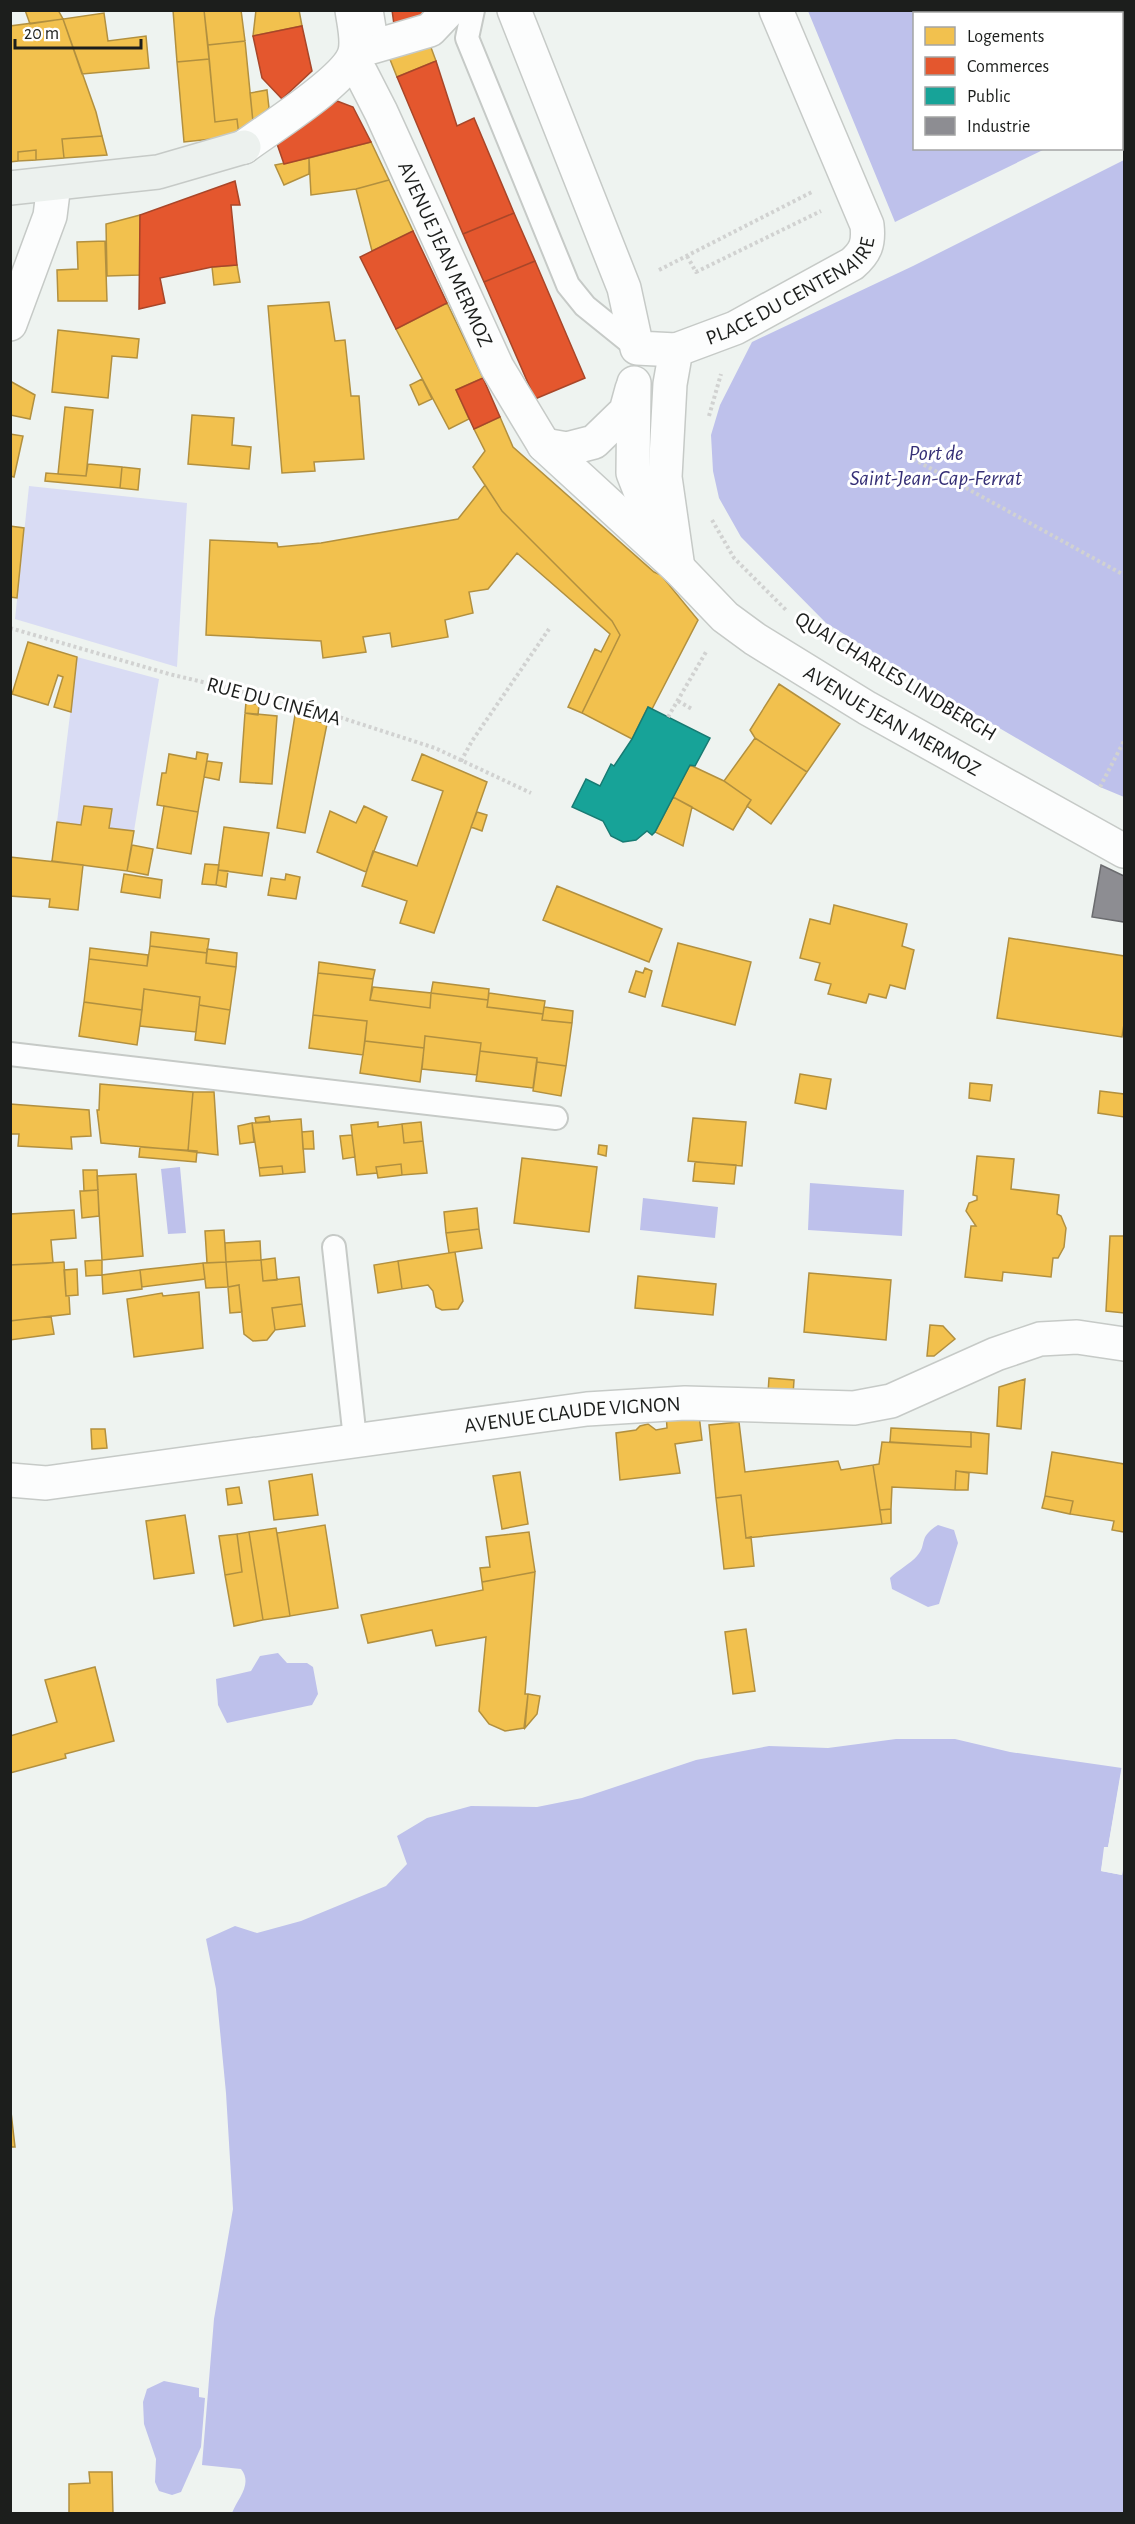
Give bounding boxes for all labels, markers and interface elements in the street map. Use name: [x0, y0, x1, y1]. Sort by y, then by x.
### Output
scale bar: [15, 12, 141, 50]
legend: [913, 12, 1123, 150]
text: 20 m: [24, 25, 59, 43]
text: Logements: [967, 28, 1045, 46]
text: Commerces: [967, 58, 1049, 76]
text: Public: [967, 88, 1010, 106]
text: Industrie: [967, 118, 1030, 136]
street label: AVENUE JEAN MERMOZ: [394, 159, 496, 350]
street label: PLACE DU CENTENAIRE: [703, 235, 879, 349]
water label: Port de Saint-Jean-Cap-Ferrat: [850, 442, 1023, 490]
street label: QUAI CHARLES LINDBERGH: [791, 608, 1000, 745]
street label: AVENUE JEAN MERMOZ: [800, 662, 984, 780]
street label: RUE DU CINÉMA: [205, 672, 344, 729]
street label: AVENUE CLAUDE VIGNON: [463, 1393, 681, 1437]

